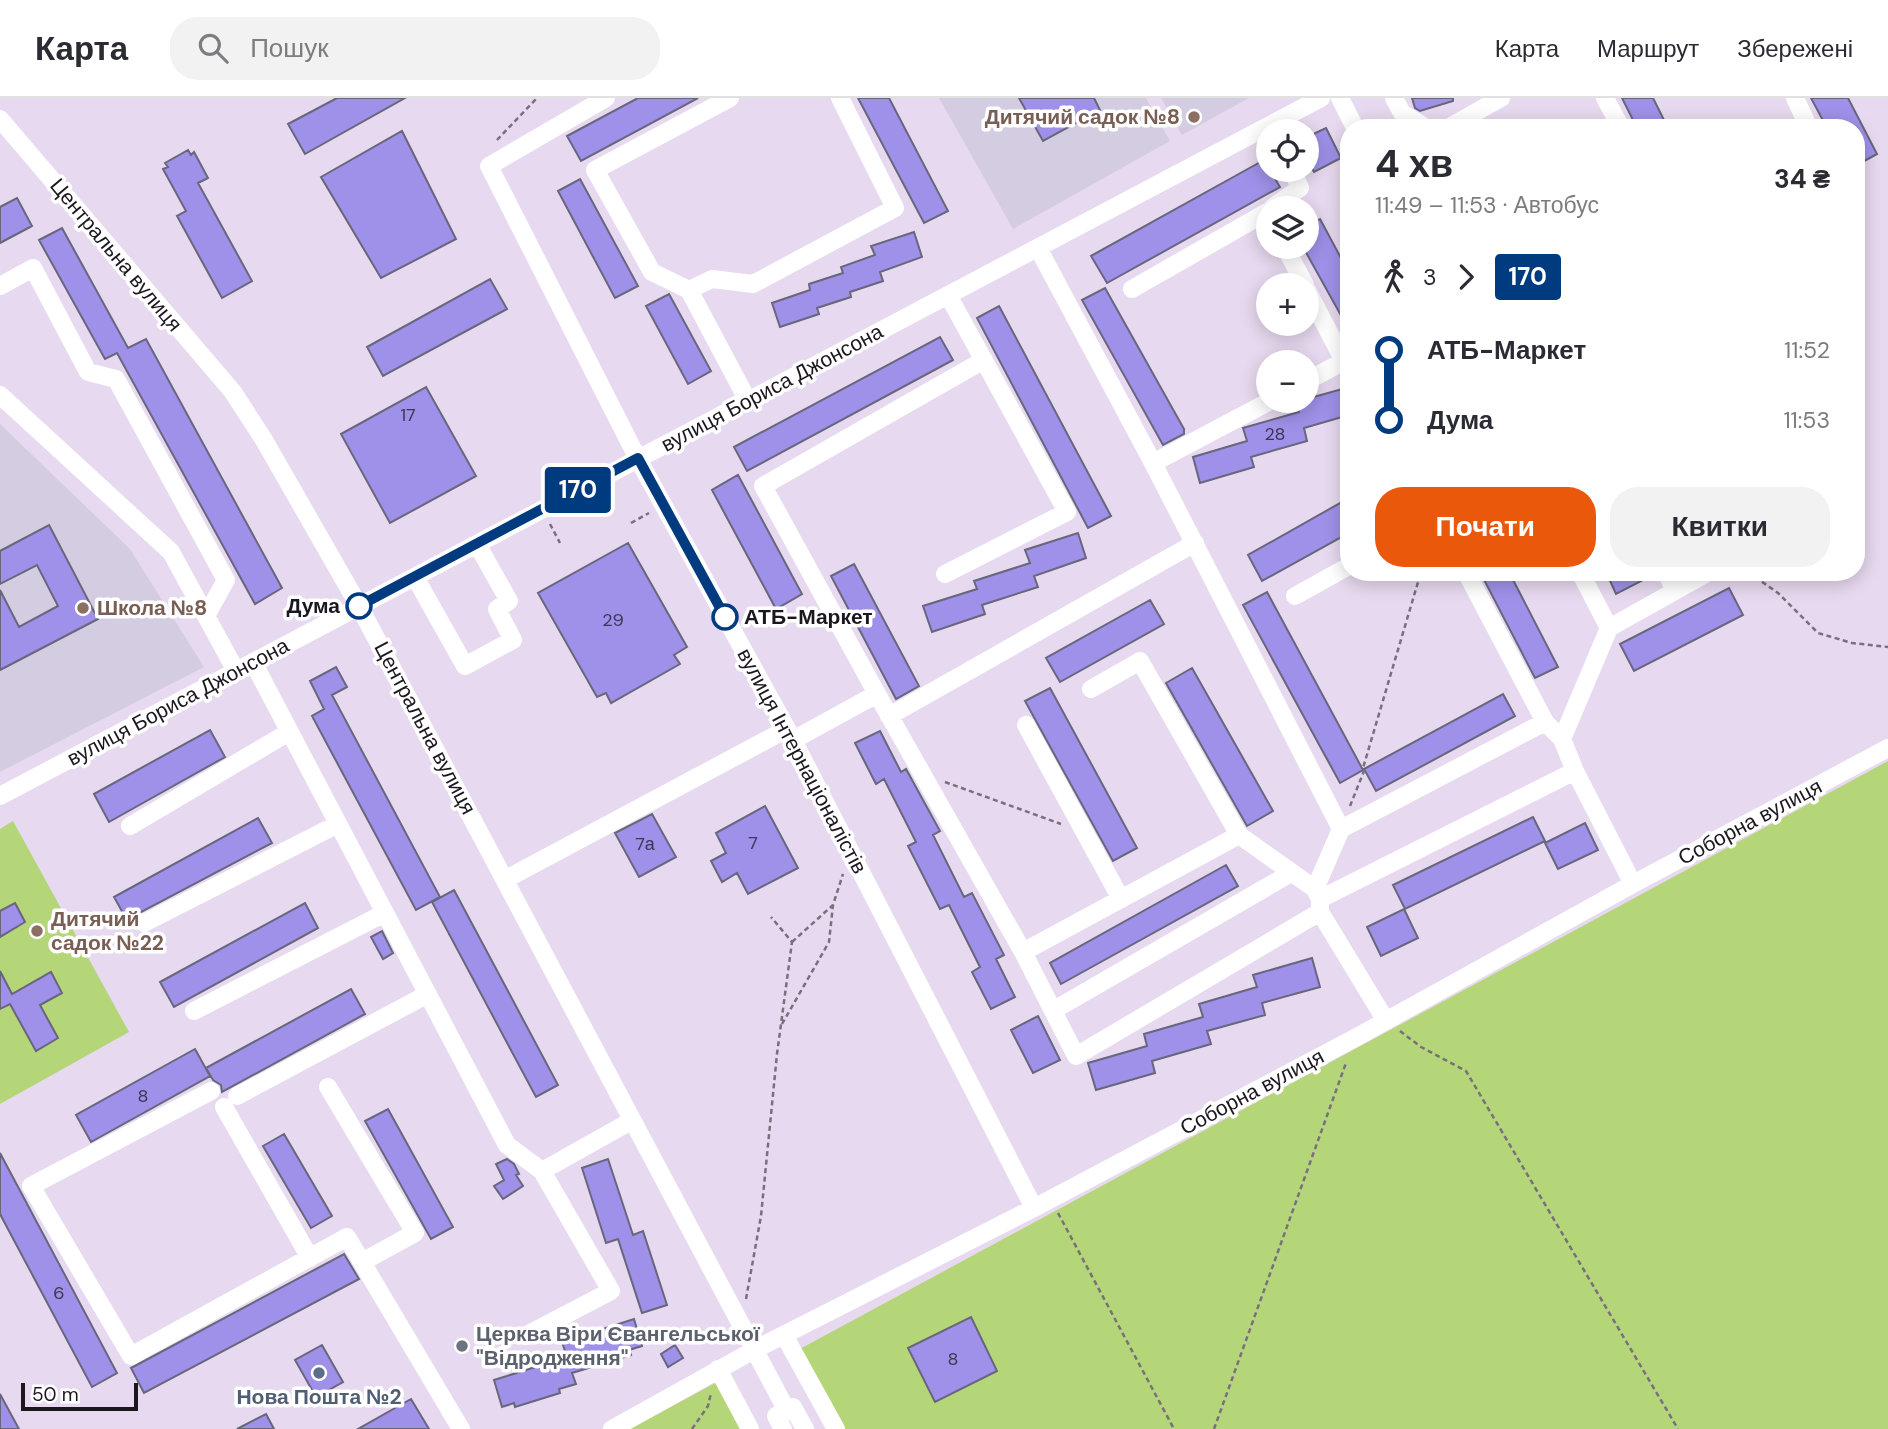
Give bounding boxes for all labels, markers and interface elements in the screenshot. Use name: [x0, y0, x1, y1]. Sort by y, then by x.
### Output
search box: [170, 17, 660, 80]
text: Карта: [35, 27, 128, 70]
icon: search: [194, 29, 232, 67]
text: Пошук: [250, 31, 329, 65]
text: Карта: [1495, 33, 1559, 64]
text: Маршрут: [1597, 33, 1699, 64]
text: Збережені: [1737, 33, 1853, 64]
place label: Дитячий садок №8: [985, 103, 1180, 131]
marker: Дитячий садок №8: [1186, 109, 1202, 125]
map controls: [1256, 119, 1319, 413]
button: locate: [1256, 119, 1319, 182]
text: 4 хв: [1375, 139, 1453, 189]
text: 34 ₴: [1774, 162, 1830, 196]
street label: Центральна вулиця: [44, 172, 188, 338]
text: 11:49 – 11:53 · Автобус: [1375, 190, 1599, 220]
button: layers: [1256, 196, 1319, 259]
icon: walk: [1375, 258, 1413, 296]
icon: forward: [1447, 258, 1485, 296]
text: 170: [1509, 261, 1547, 292]
text: 3: [1423, 262, 1437, 292]
button: +: [1256, 273, 1319, 336]
street label: вулиця Бориса Джонсона: [656, 317, 888, 458]
text: АТБ-Маркет: [1427, 333, 1586, 367]
text: 11:52: [1784, 335, 1830, 365]
button: −: [1256, 350, 1319, 413]
house number: 17: [400, 403, 416, 427]
text: Дума: [1427, 403, 1493, 437]
text: 11:53: [1783, 405, 1830, 435]
house number: 28: [1264, 422, 1286, 446]
line badge: 170: [538, 467, 618, 513]
text: 170: [559, 474, 597, 505]
button: Почати: [1375, 487, 1596, 567]
button: Квитки: [1610, 487, 1830, 567]
place label: Дума: [286, 592, 340, 620]
marker: Дума: [346, 593, 372, 619]
place label: Школа №8: [97, 594, 207, 622]
marker: Школа №8: [75, 600, 91, 616]
place label: АТБ-Маркет: [744, 603, 873, 631]
marker: АТБ-Маркет: [712, 604, 738, 630]
house number: 29: [602, 608, 624, 632]
street label: вулиця Бориса Джонсона: [62, 631, 294, 772]
street label: Центральна вулиця: [368, 637, 482, 819]
street label: вулиця Інтернаціоналістів: [731, 643, 873, 879]
street label: Соборна вулиця: [1673, 772, 1827, 872]
house number: 7: [748, 831, 758, 855]
house number: 7а: [635, 832, 656, 856]
place label: Дитячий садок №22: [51, 905, 164, 957]
marker: Дитячий садок №22: [29, 923, 45, 939]
street label: Соборна вулиця: [1175, 1042, 1329, 1142]
house number: 8: [138, 1084, 148, 1108]
house number: 6: [53, 1281, 65, 1305]
place label: Церква Віри Євангельської "Відродження": [476, 1320, 761, 1372]
marker: Церква Віри Євангельської "Відродження": [454, 1338, 470, 1354]
house number: 8: [948, 1347, 958, 1371]
marker: Нова Пошта №2: [311, 1365, 327, 1381]
scale bar: [21, 1380, 138, 1412]
text: 50 m: [32, 1382, 79, 1407]
place label: Нова Пошта №2: [236, 1383, 402, 1411]

